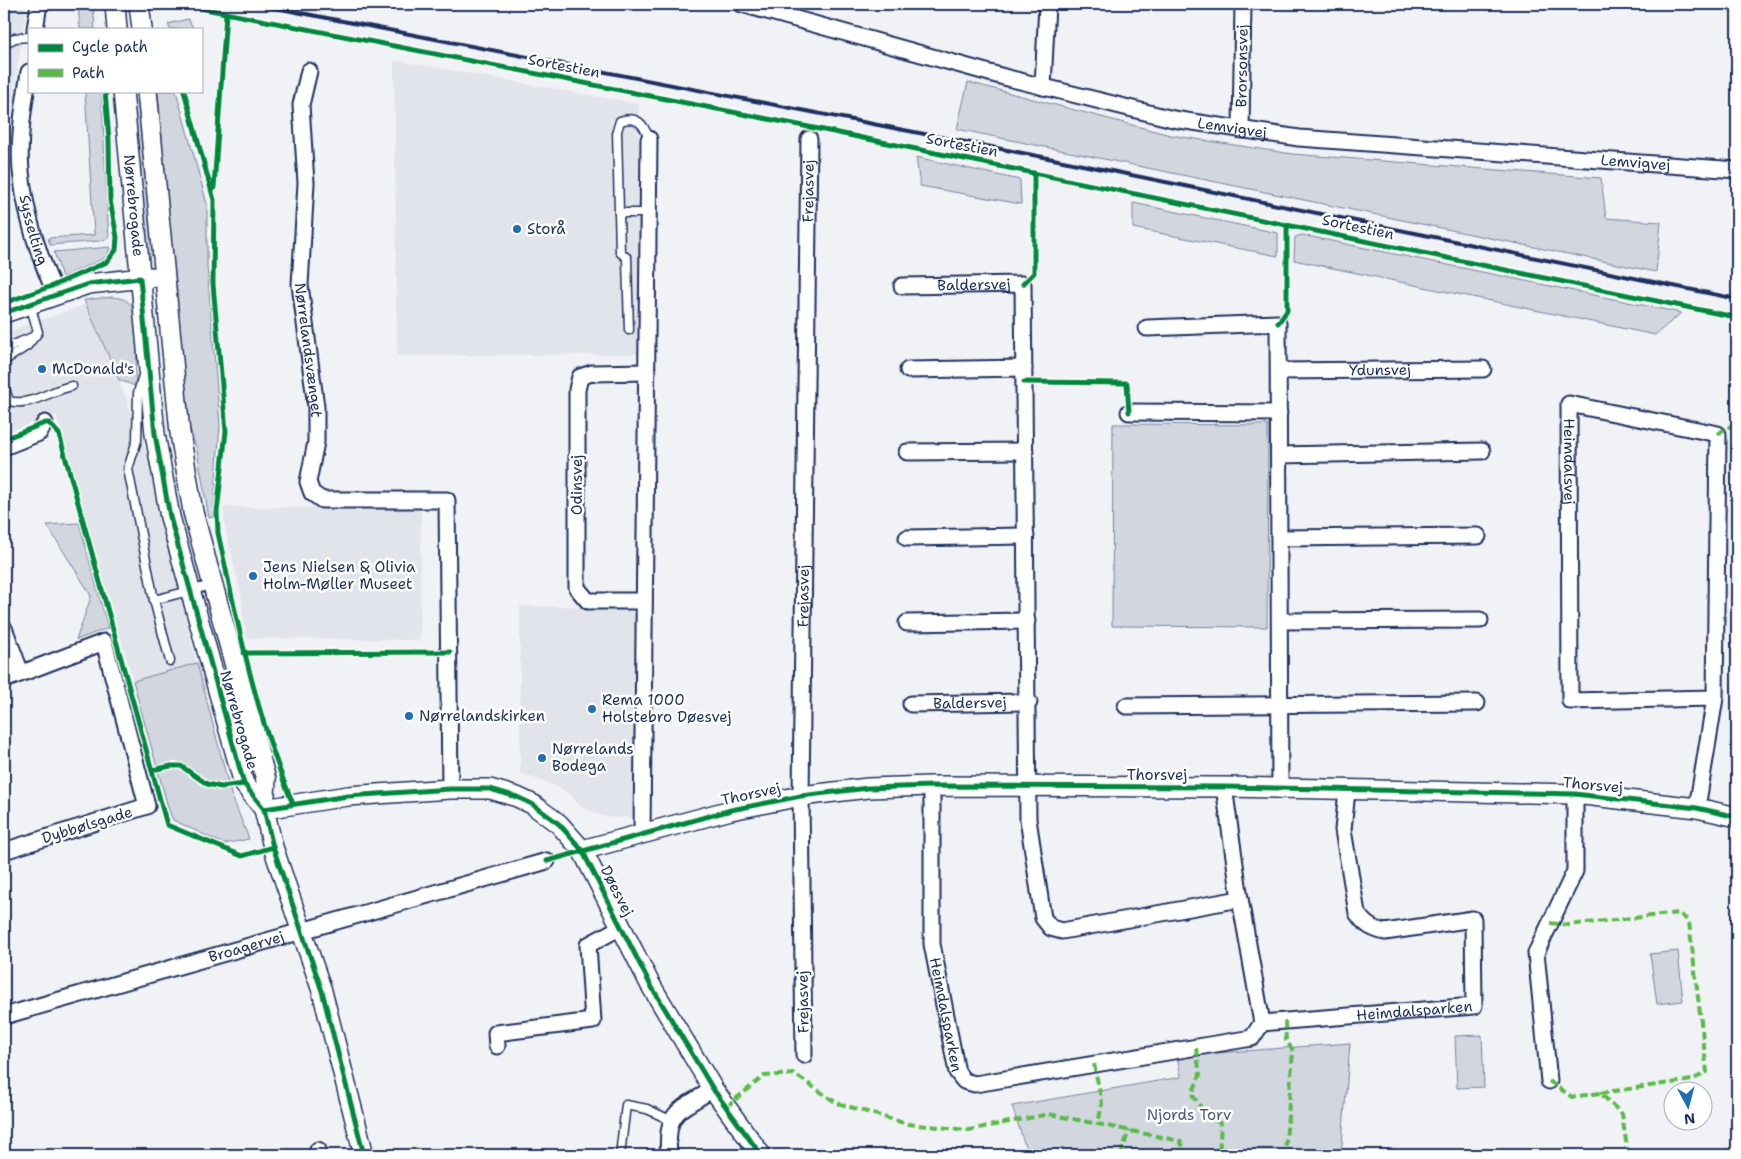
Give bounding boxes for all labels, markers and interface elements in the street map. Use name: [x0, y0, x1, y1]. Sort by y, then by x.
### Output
street label: Brorsonsvej: [1231, 24, 1253, 108]
legend: [28, 28, 202, 92]
text: Cycle path: [72, 37, 148, 57]
street label: Sortestien: [526, 49, 602, 83]
text: Path: [72, 63, 105, 83]
street label: Lemvigvej: [1196, 113, 1268, 143]
street label: Sortestien: [924, 128, 1000, 162]
street label: Lemvigvej: [1600, 150, 1671, 175]
street label: Nørrebrogade: [119, 154, 148, 257]
street label: Frejasvej: [798, 160, 819, 223]
street label: Sysselting: [14, 193, 53, 268]
street label: Sortestien: [1320, 210, 1396, 244]
place label: Storå: [527, 219, 566, 239]
marker: Storå: [511, 223, 523, 235]
street label: Baldersvej: [937, 274, 1011, 295]
street label: Nørrelandsvænget: [290, 282, 326, 418]
place label: McDonald's: [52, 359, 134, 379]
street label: Ydunsvej: [1349, 360, 1411, 380]
marker: McDonald's: [36, 363, 48, 375]
street label: Heimdalsvej: [1559, 418, 1579, 505]
street label: Odinsvej: [567, 455, 587, 515]
place label: Jens Nielsen & Olivia Holm-Møller Museet: [263, 557, 416, 594]
street label: Frejasvej: [793, 565, 814, 628]
marker: Jens Nielsen & Olivia Holm-Møller Museet: [247, 570, 259, 582]
street label: Nørrebrogade: [215, 668, 263, 772]
place label: Rema 1000 Holstebro Døesvej: [602, 690, 732, 727]
street label: Baldersvej: [933, 692, 1007, 714]
marker: Rema 1000 Holstebro Døesvej: [586, 703, 598, 715]
place label: Nørrelandskirken: [419, 706, 545, 726]
marker: Nørrelandskirken: [403, 710, 415, 722]
place label: Nørrelands Bodega: [552, 739, 634, 776]
marker: Nørrelands Bodega: [536, 752, 548, 764]
street label: Thorsvej: [1127, 765, 1187, 785]
street label: Thorsvej: [1562, 772, 1624, 798]
street label: Thorsvej: [719, 778, 783, 810]
street label: Dybbølsgade: [39, 802, 135, 848]
street label: Døesvej: [596, 862, 638, 920]
street label: Broagervej: [206, 927, 286, 967]
street label: Heimdalsparken: [925, 956, 967, 1074]
street label: Frejasvej: [792, 971, 814, 1033]
street label: Heimdalsparken: [1356, 996, 1473, 1025]
north arrow: [1664, 1082, 1714, 1132]
park label: Njords Torv: [1147, 1105, 1231, 1125]
text: N: [1683, 1109, 1696, 1129]

